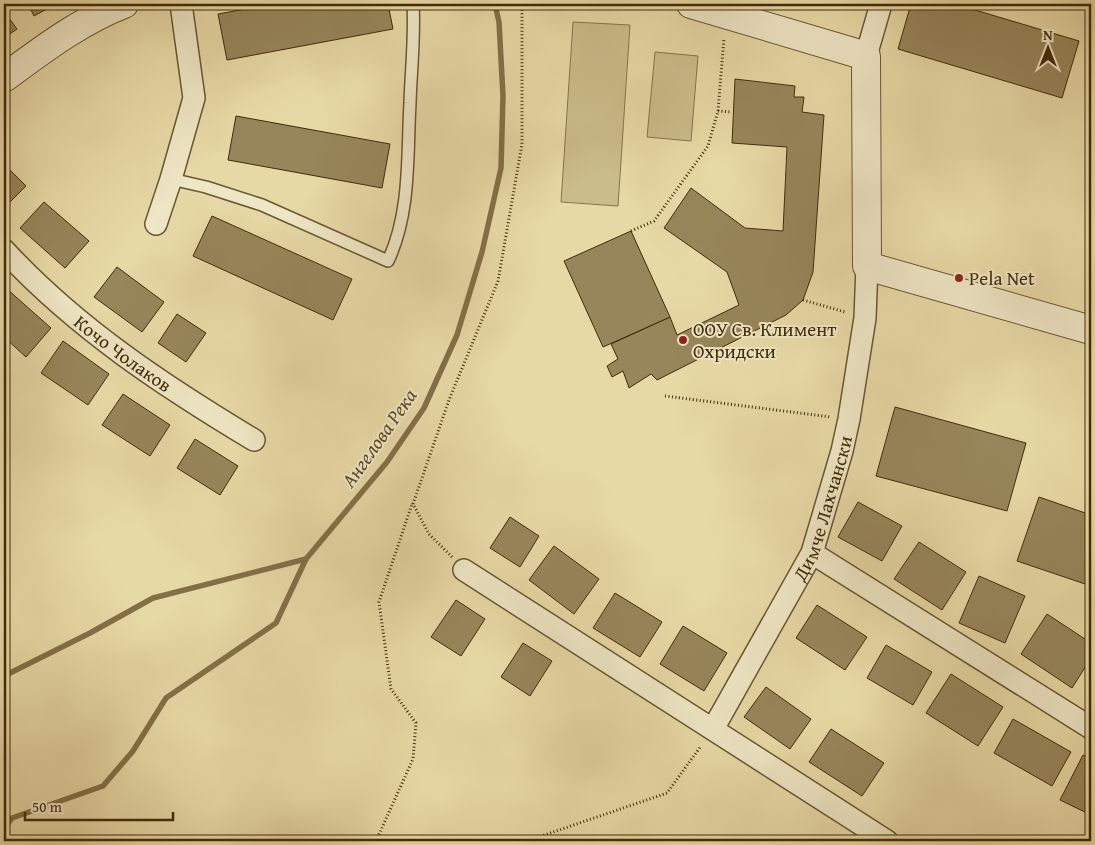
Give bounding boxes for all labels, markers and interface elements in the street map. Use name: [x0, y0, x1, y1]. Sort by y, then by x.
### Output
north arrow: [1022, 22, 1072, 72]
text: N: [1043, 25, 1053, 45]
place label: Pela Net: [969, 264, 1035, 292]
marker: Pela Net: [953, 272, 965, 284]
street label: Кочо Чолаков: [68, 308, 178, 399]
place label: ООУ Св. Климент Охридски: [693, 315, 837, 365]
marker: ООУ Св. Климент Охридски: [677, 334, 689, 346]
water label: Ангелова Река: [333, 382, 424, 494]
street label: Димче Лахчански: [785, 433, 859, 586]
scale bar: [25, 790, 172, 822]
text: 50 m: [32, 796, 63, 817]

